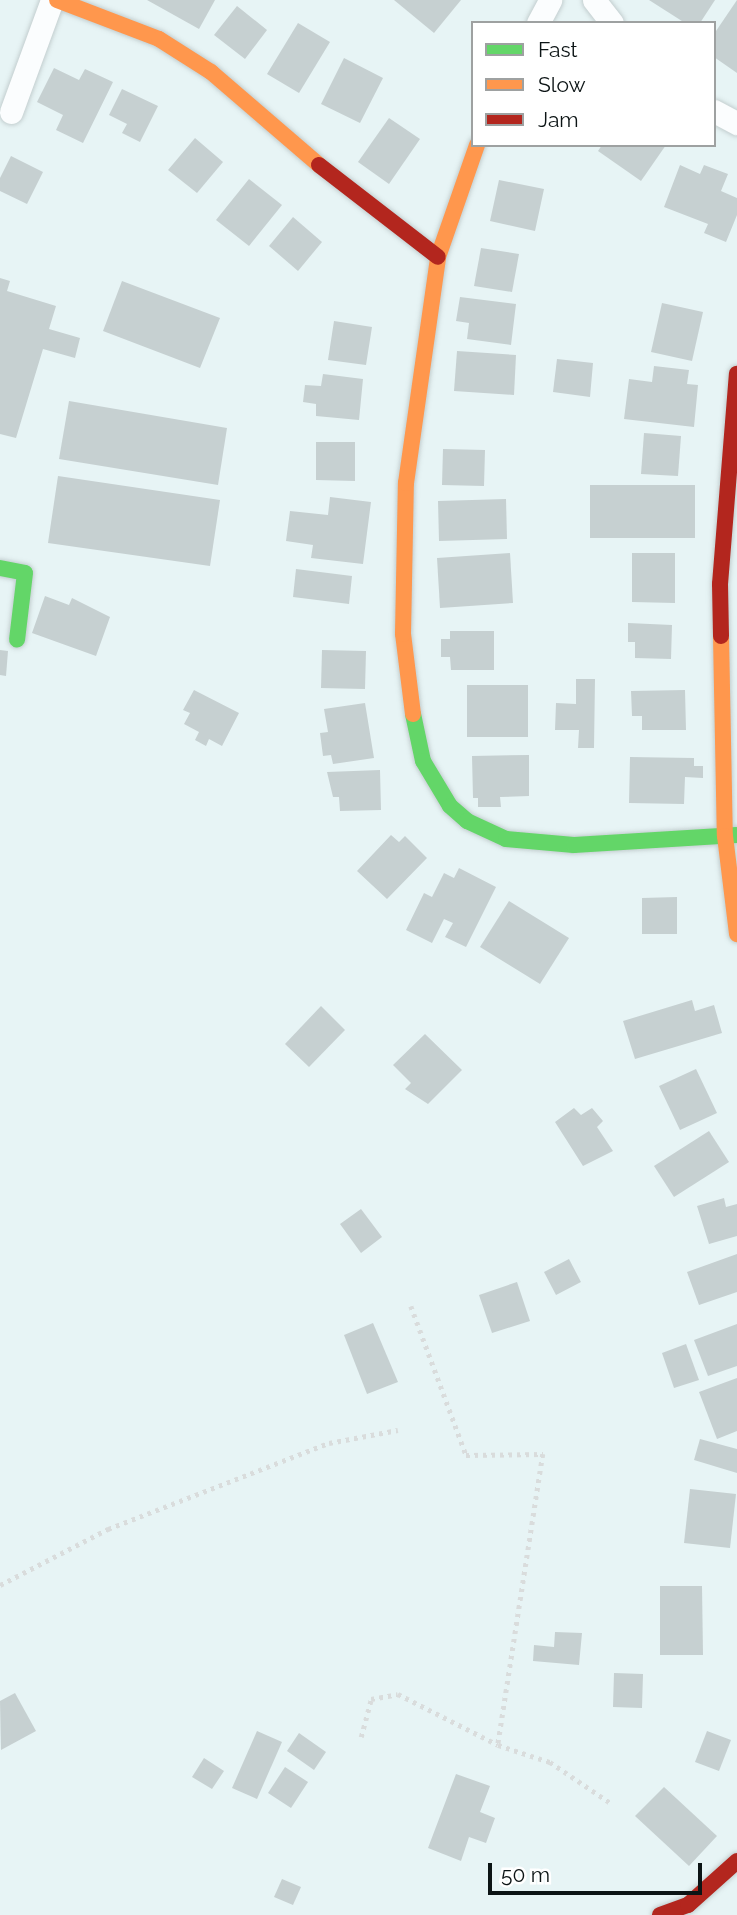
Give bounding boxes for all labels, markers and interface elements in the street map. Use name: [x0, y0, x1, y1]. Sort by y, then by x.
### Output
legend: [471, 21, 716, 147]
text: Fast: [538, 37, 578, 62]
text: Slow: [538, 72, 586, 97]
text: Jam: [538, 107, 579, 132]
scale bar: [492, 1848, 706, 1892]
text: 50 m: [501, 1862, 550, 1887]

